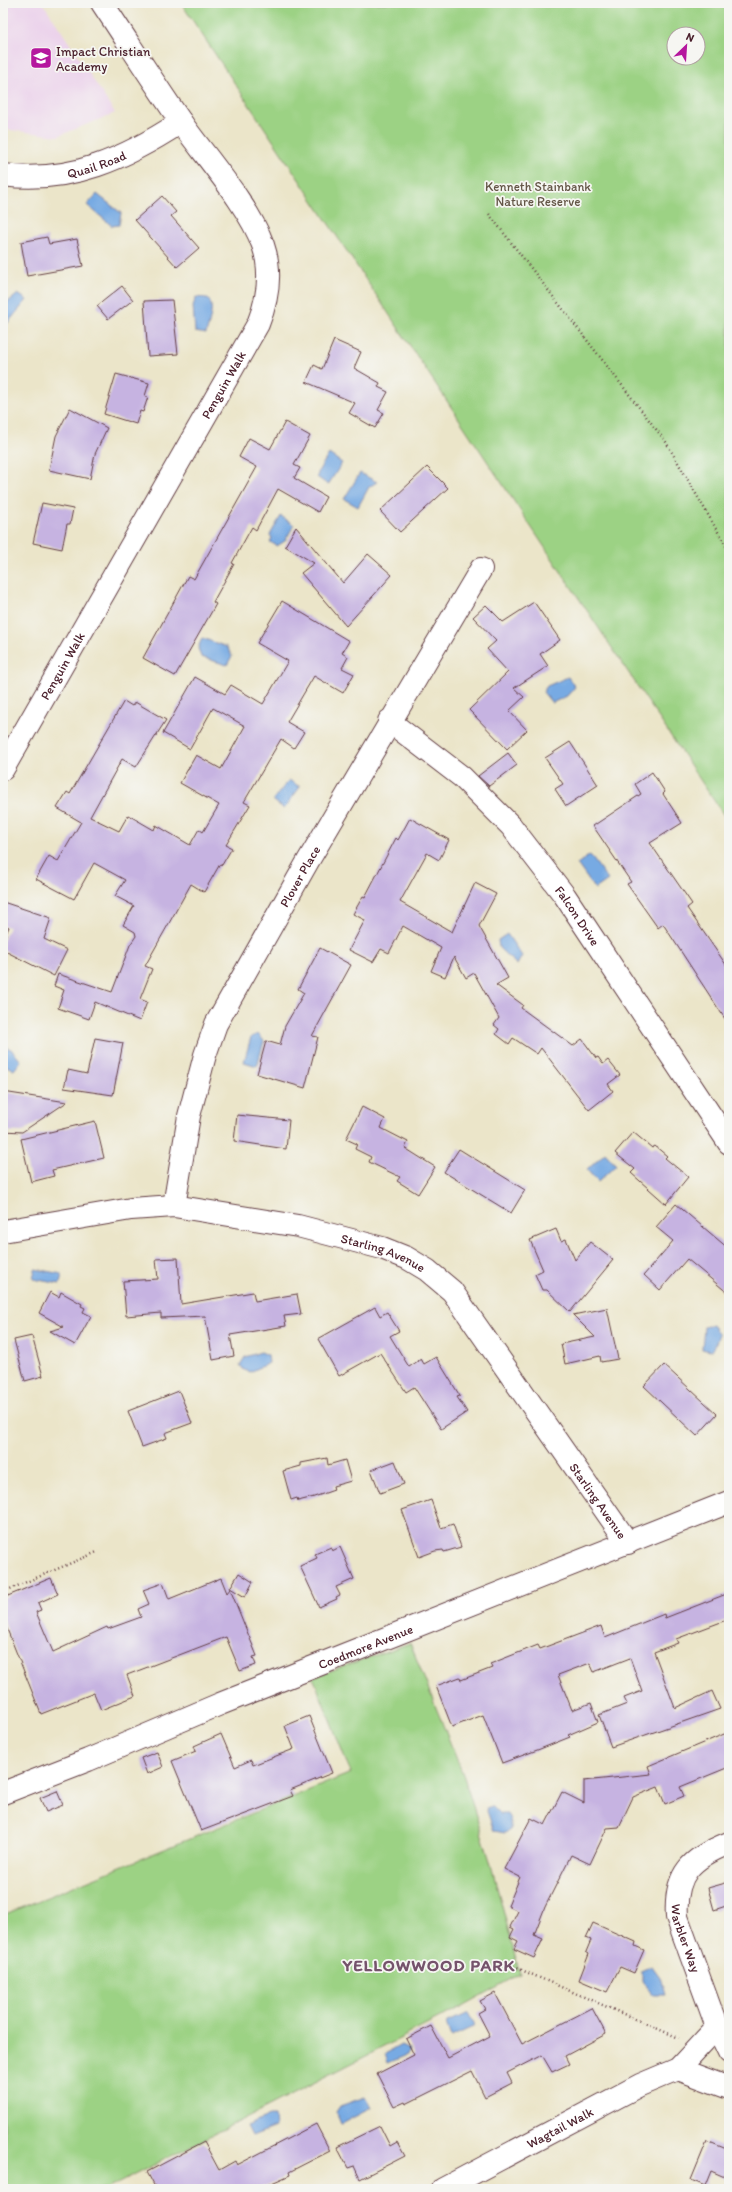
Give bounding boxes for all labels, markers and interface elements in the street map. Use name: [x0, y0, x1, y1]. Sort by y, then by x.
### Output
north arrow: [666, 26, 706, 66]
text: N: [684, 30, 696, 45]
place label: Impact Christian Academy: [56, 44, 151, 74]
school or university icon: Impact Christian Academy: [28, 45, 54, 71]
street label: Quail Road: [66, 147, 128, 181]
park label: Kenneth Stainbank Nature Reserve: [485, 179, 591, 209]
street label: Penguin Walk: [198, 348, 249, 421]
street label: Penguin Walk: [37, 629, 88, 702]
street label: Plover Place: [276, 843, 323, 909]
street label: Falcon Drive: [552, 883, 603, 948]
street label: Starling Avenue: [339, 1230, 428, 1275]
street label: Starling Avenue: [567, 1460, 630, 1541]
street label: Coedmore Avenue: [316, 1621, 415, 1672]
street label: Warbler Way: [669, 1904, 704, 1974]
district label: YELLOWWOOD PARK: [342, 1955, 516, 1975]
street label: Wagtail Walk: [524, 2104, 596, 2151]

